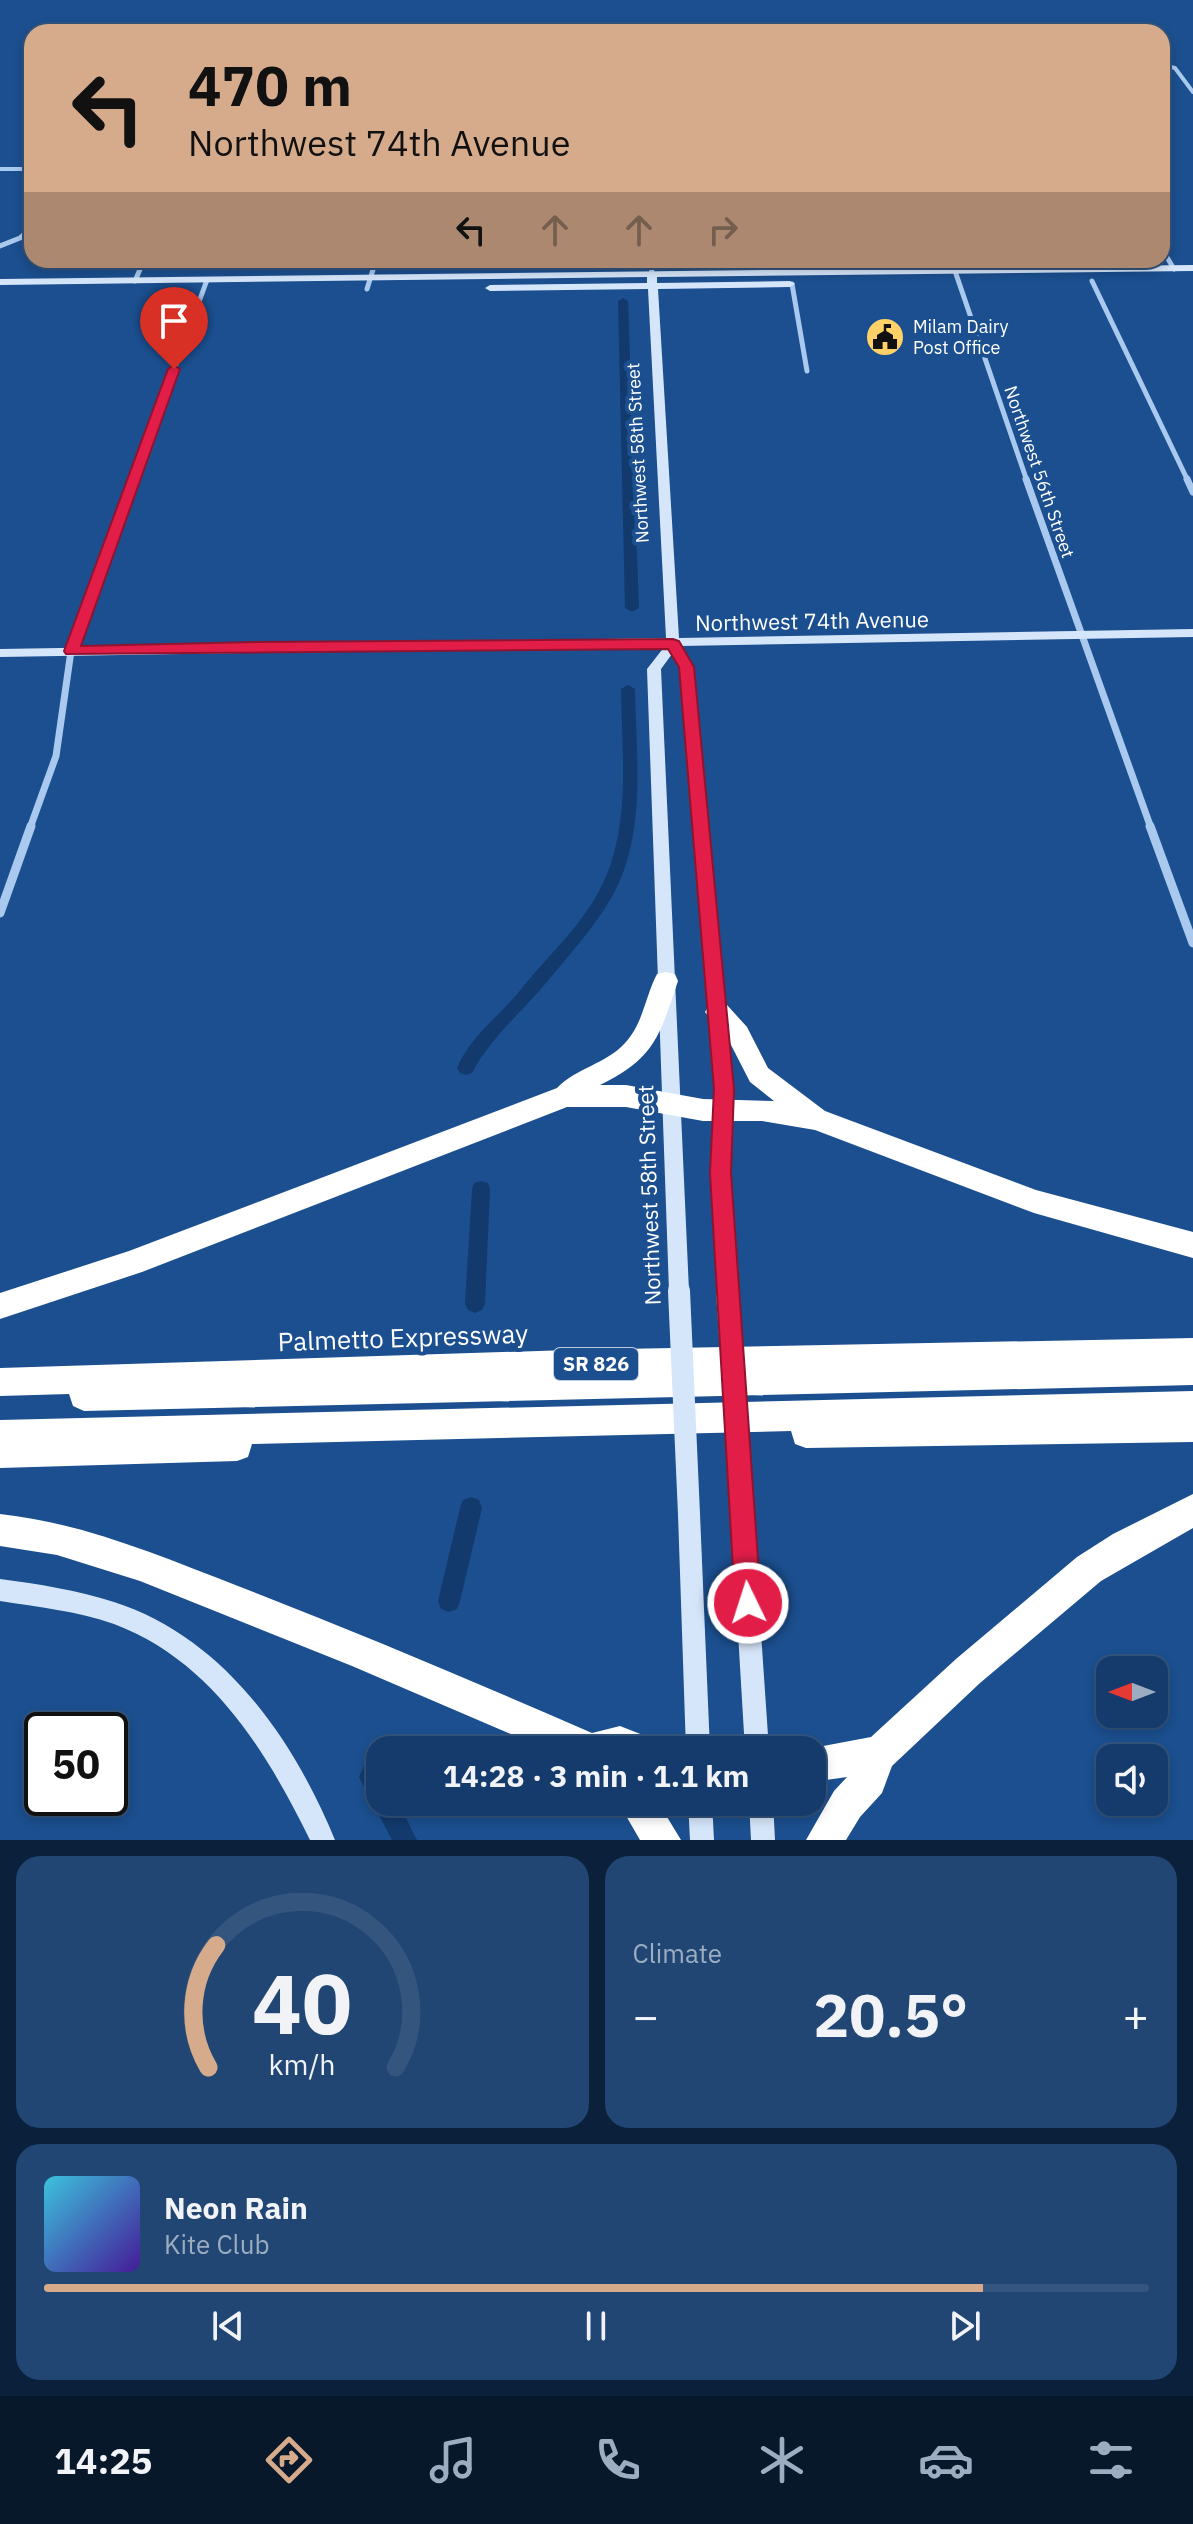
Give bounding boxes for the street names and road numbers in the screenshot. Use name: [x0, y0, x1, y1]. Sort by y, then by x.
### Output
street label: Northwest 58th Street: [621, 362, 654, 544]
street label: Northwest 56th Street: [999, 383, 1080, 561]
street label: Northwest 74th Avenue: [695, 604, 929, 637]
street label: Northwest 58th Street: [630, 1084, 667, 1306]
street label: Palmetto Expressway: [277, 1316, 529, 1358]
road number: SR 826: [554, 1348, 638, 1380]

